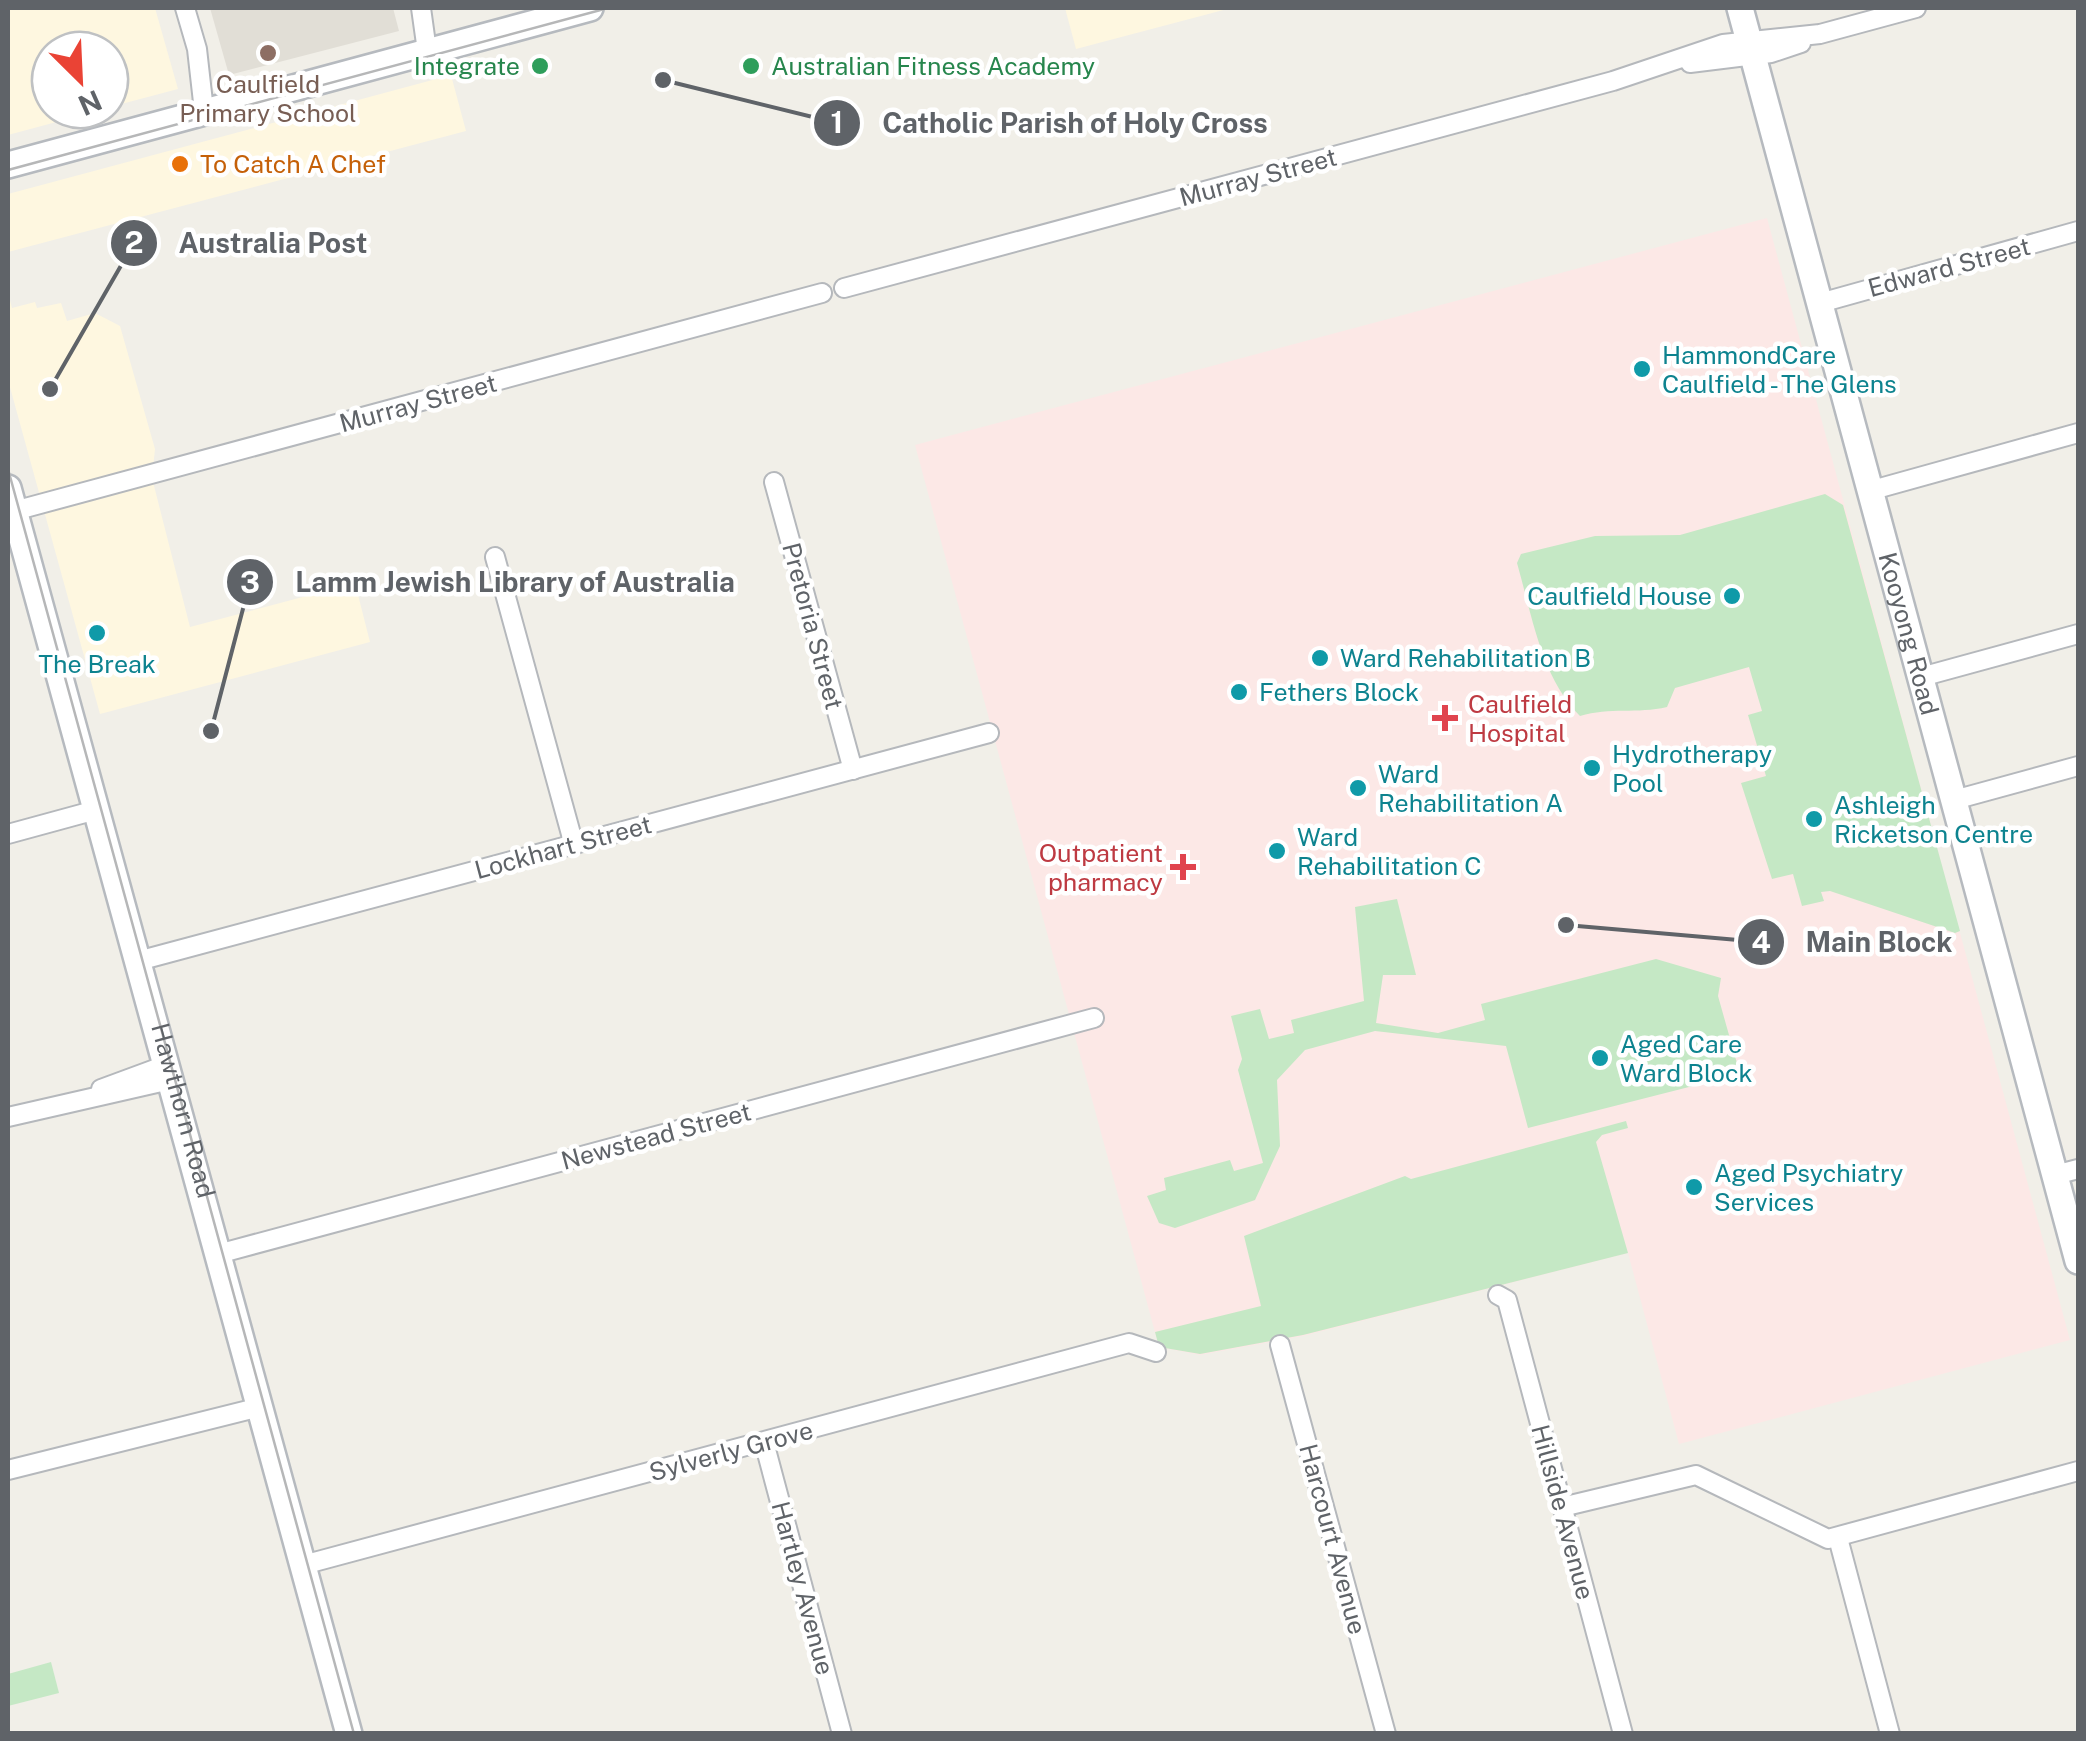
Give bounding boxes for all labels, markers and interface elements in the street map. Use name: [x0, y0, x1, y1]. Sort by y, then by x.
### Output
north arrow: [30, 30, 130, 130]
marker: Caulfield Primary School: [257, 42, 279, 64]
place label: Integrate: [414, 51, 520, 81]
place label: Australian Fitness Academy: [771, 51, 1095, 81]
marker: Integrate: [529, 55, 551, 77]
marker: Australian Fitness Academy: [740, 55, 762, 77]
place label: Caulfield Primary School: [179, 69, 357, 128]
text: N: [74, 84, 107, 123]
callout: Catholic Parish of Holy Cross: [812, 94, 1288, 152]
text: 1: [831, 104, 843, 140]
text: Catholic Parish of Holy Cross: [882, 106, 1268, 139]
street label: Murray Street: [1176, 142, 1340, 212]
place label: To Catch A Chef: [200, 149, 386, 179]
marker: To Catch A Chef: [169, 153, 191, 175]
callout: Australia Post: [109, 214, 388, 272]
text: 2: [124, 224, 144, 260]
text: Australia Post: [178, 226, 368, 259]
street label: Edward Street: [1865, 231, 2033, 303]
place label: HammondCare Caulfield - The Glens: [1662, 340, 1897, 399]
marker: HammondCare Caulfield - The Glens: [1631, 358, 1653, 380]
street label: Murray Street: [336, 368, 500, 438]
street label: Pretoria Street: [776, 539, 850, 713]
street label: Kooyong Road: [1873, 549, 1945, 718]
callout: Lamm Jewish Library of Australia: [225, 553, 755, 611]
text: 3: [240, 564, 260, 600]
text: Lamm Jewish Library of Australia: [295, 565, 735, 598]
place label: Caulfield House: [1527, 581, 1712, 611]
marker: Caulfield House: [1721, 585, 1743, 607]
marker: The Break: [86, 622, 108, 644]
place label: Ward Rehabilitation B: [1340, 643, 1591, 673]
marker: Ward Rehabilitation B: [1309, 647, 1331, 669]
place label: The Break: [38, 649, 156, 679]
place label: Fethers Block: [1259, 677, 1419, 707]
marker: Fethers Block: [1228, 681, 1250, 703]
place label: Caulfield Hospital: [1468, 689, 1572, 748]
marker: Caulfield Hospital: [1432, 705, 1458, 731]
place label: Hydrotherapy Pool: [1612, 739, 1772, 798]
marker: Hydrotherapy Pool: [1581, 757, 1603, 779]
place label: Ward Rehabilitation A: [1378, 759, 1563, 818]
marker: Ward Rehabilitation A: [1347, 777, 1369, 799]
place label: Ashleigh Ricketson Centre: [1834, 790, 2033, 849]
marker: Ashleigh Ricketson Centre: [1803, 808, 1825, 830]
street label: Lockhart Street: [471, 809, 655, 885]
place label: Ward Rehabilitation C: [1297, 822, 1481, 881]
place label: Outpatient pharmacy: [1039, 838, 1163, 897]
marker: Ward Rehabilitation C: [1266, 840, 1288, 862]
marker: Outpatient pharmacy: [1172, 856, 1194, 878]
callout: Main Block: [1736, 913, 1973, 971]
text: 4: [1751, 924, 1771, 960]
text: Main Block: [1805, 925, 1953, 958]
street label: Hawthorn Road: [145, 1020, 222, 1201]
place label: Aged Care Ward Block: [1620, 1029, 1752, 1088]
marker: Aged Care Ward Block: [1589, 1047, 1611, 1069]
street label: Newstead Street: [558, 1096, 754, 1176]
place label: Aged Psychiatry Services: [1714, 1158, 1903, 1217]
marker: Aged Psychiatry Services: [1683, 1176, 1705, 1198]
street label: Sylverly Grove: [646, 1415, 816, 1487]
street label: Hillside Avenue: [1525, 1421, 1601, 1603]
street label: Harcourt Avenue: [1293, 1441, 1373, 1637]
street label: Hartley Avenue: [765, 1498, 841, 1678]

